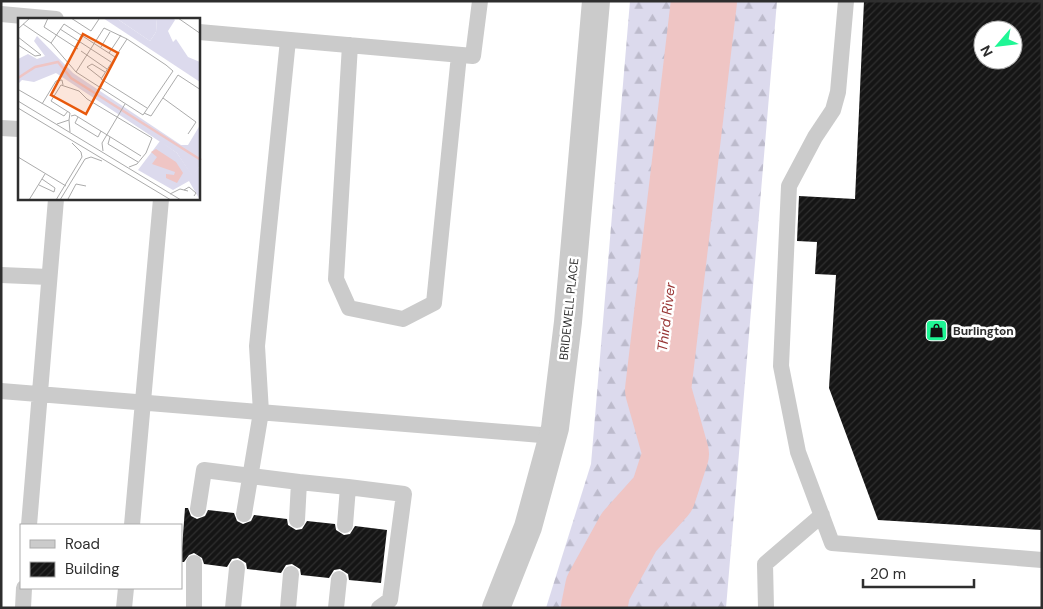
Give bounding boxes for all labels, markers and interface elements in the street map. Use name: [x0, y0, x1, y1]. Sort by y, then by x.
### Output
inset map: [18, 18, 200, 200]
north arrow: [973, 20, 1023, 70]
text: N: [976, 42, 997, 60]
street label: BRIDEWELL PLACE: [556, 257, 582, 361]
water label: Third River: [653, 281, 679, 352]
shop icon: Burlington: [925, 319, 949, 343]
place label: Burlington: [953, 323, 1014, 339]
legend: [20, 524, 182, 589]
text: Road: [65, 534, 100, 554]
scale bar: [863, 556, 974, 588]
text: Building: [65, 559, 120, 579]
text: 20 m: [870, 564, 906, 584]

